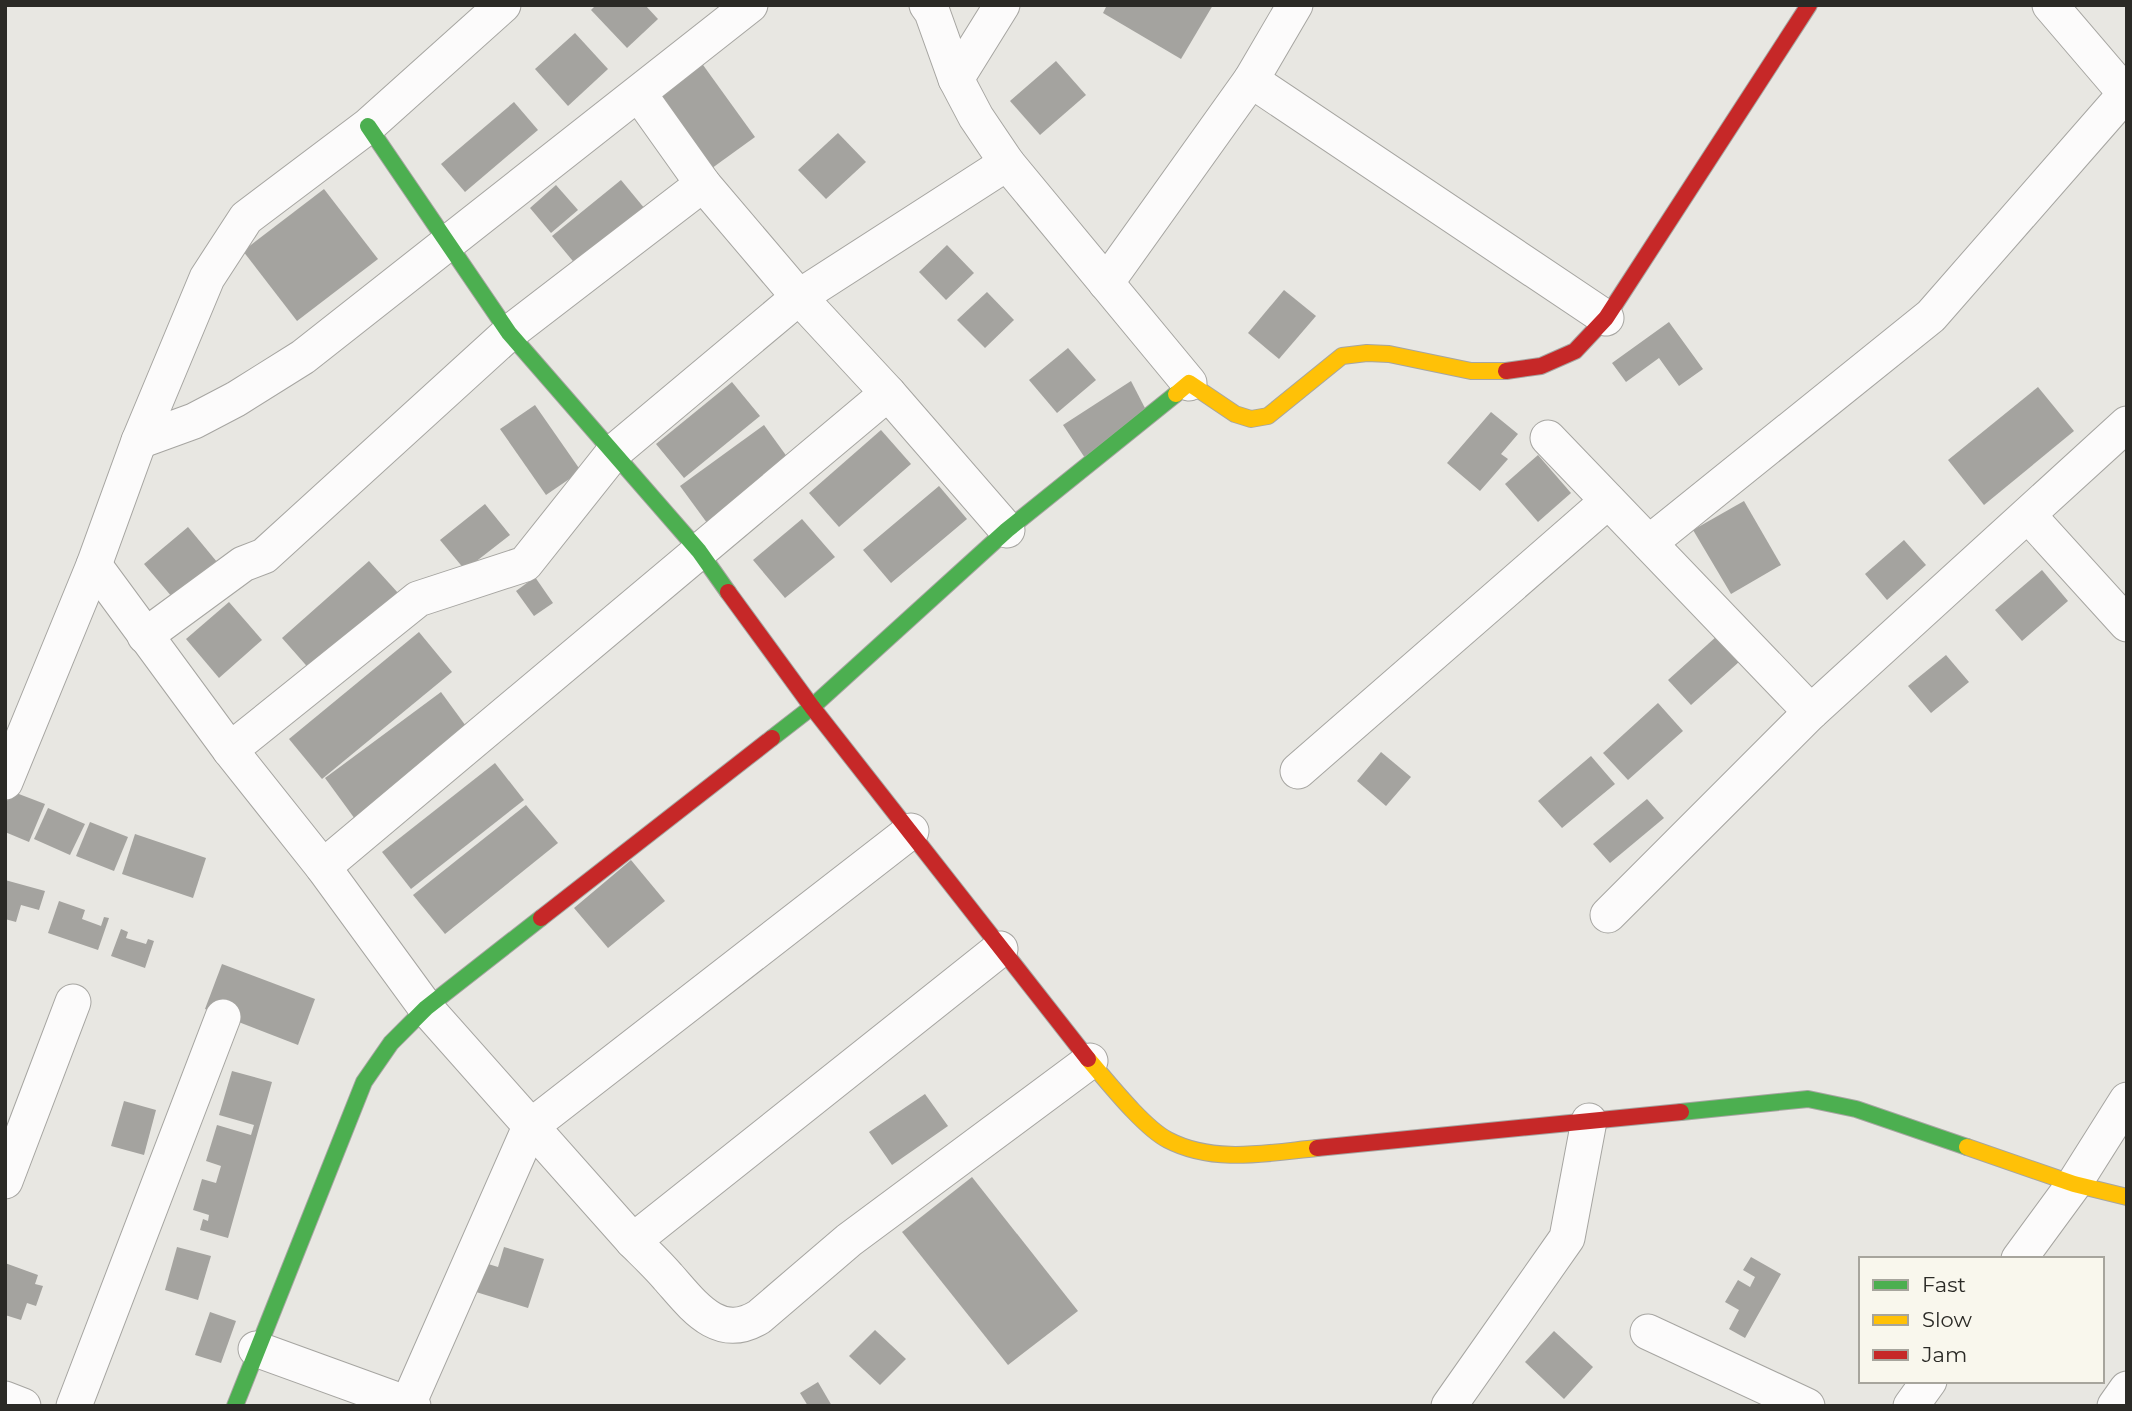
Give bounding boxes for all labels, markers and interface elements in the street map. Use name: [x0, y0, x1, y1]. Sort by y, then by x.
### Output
legend: [1859, 1257, 2104, 1383]
text: Fast: [1922, 1272, 1966, 1297]
text: Slow: [1922, 1307, 1972, 1332]
text: Jam: [1921, 1342, 1967, 1367]

